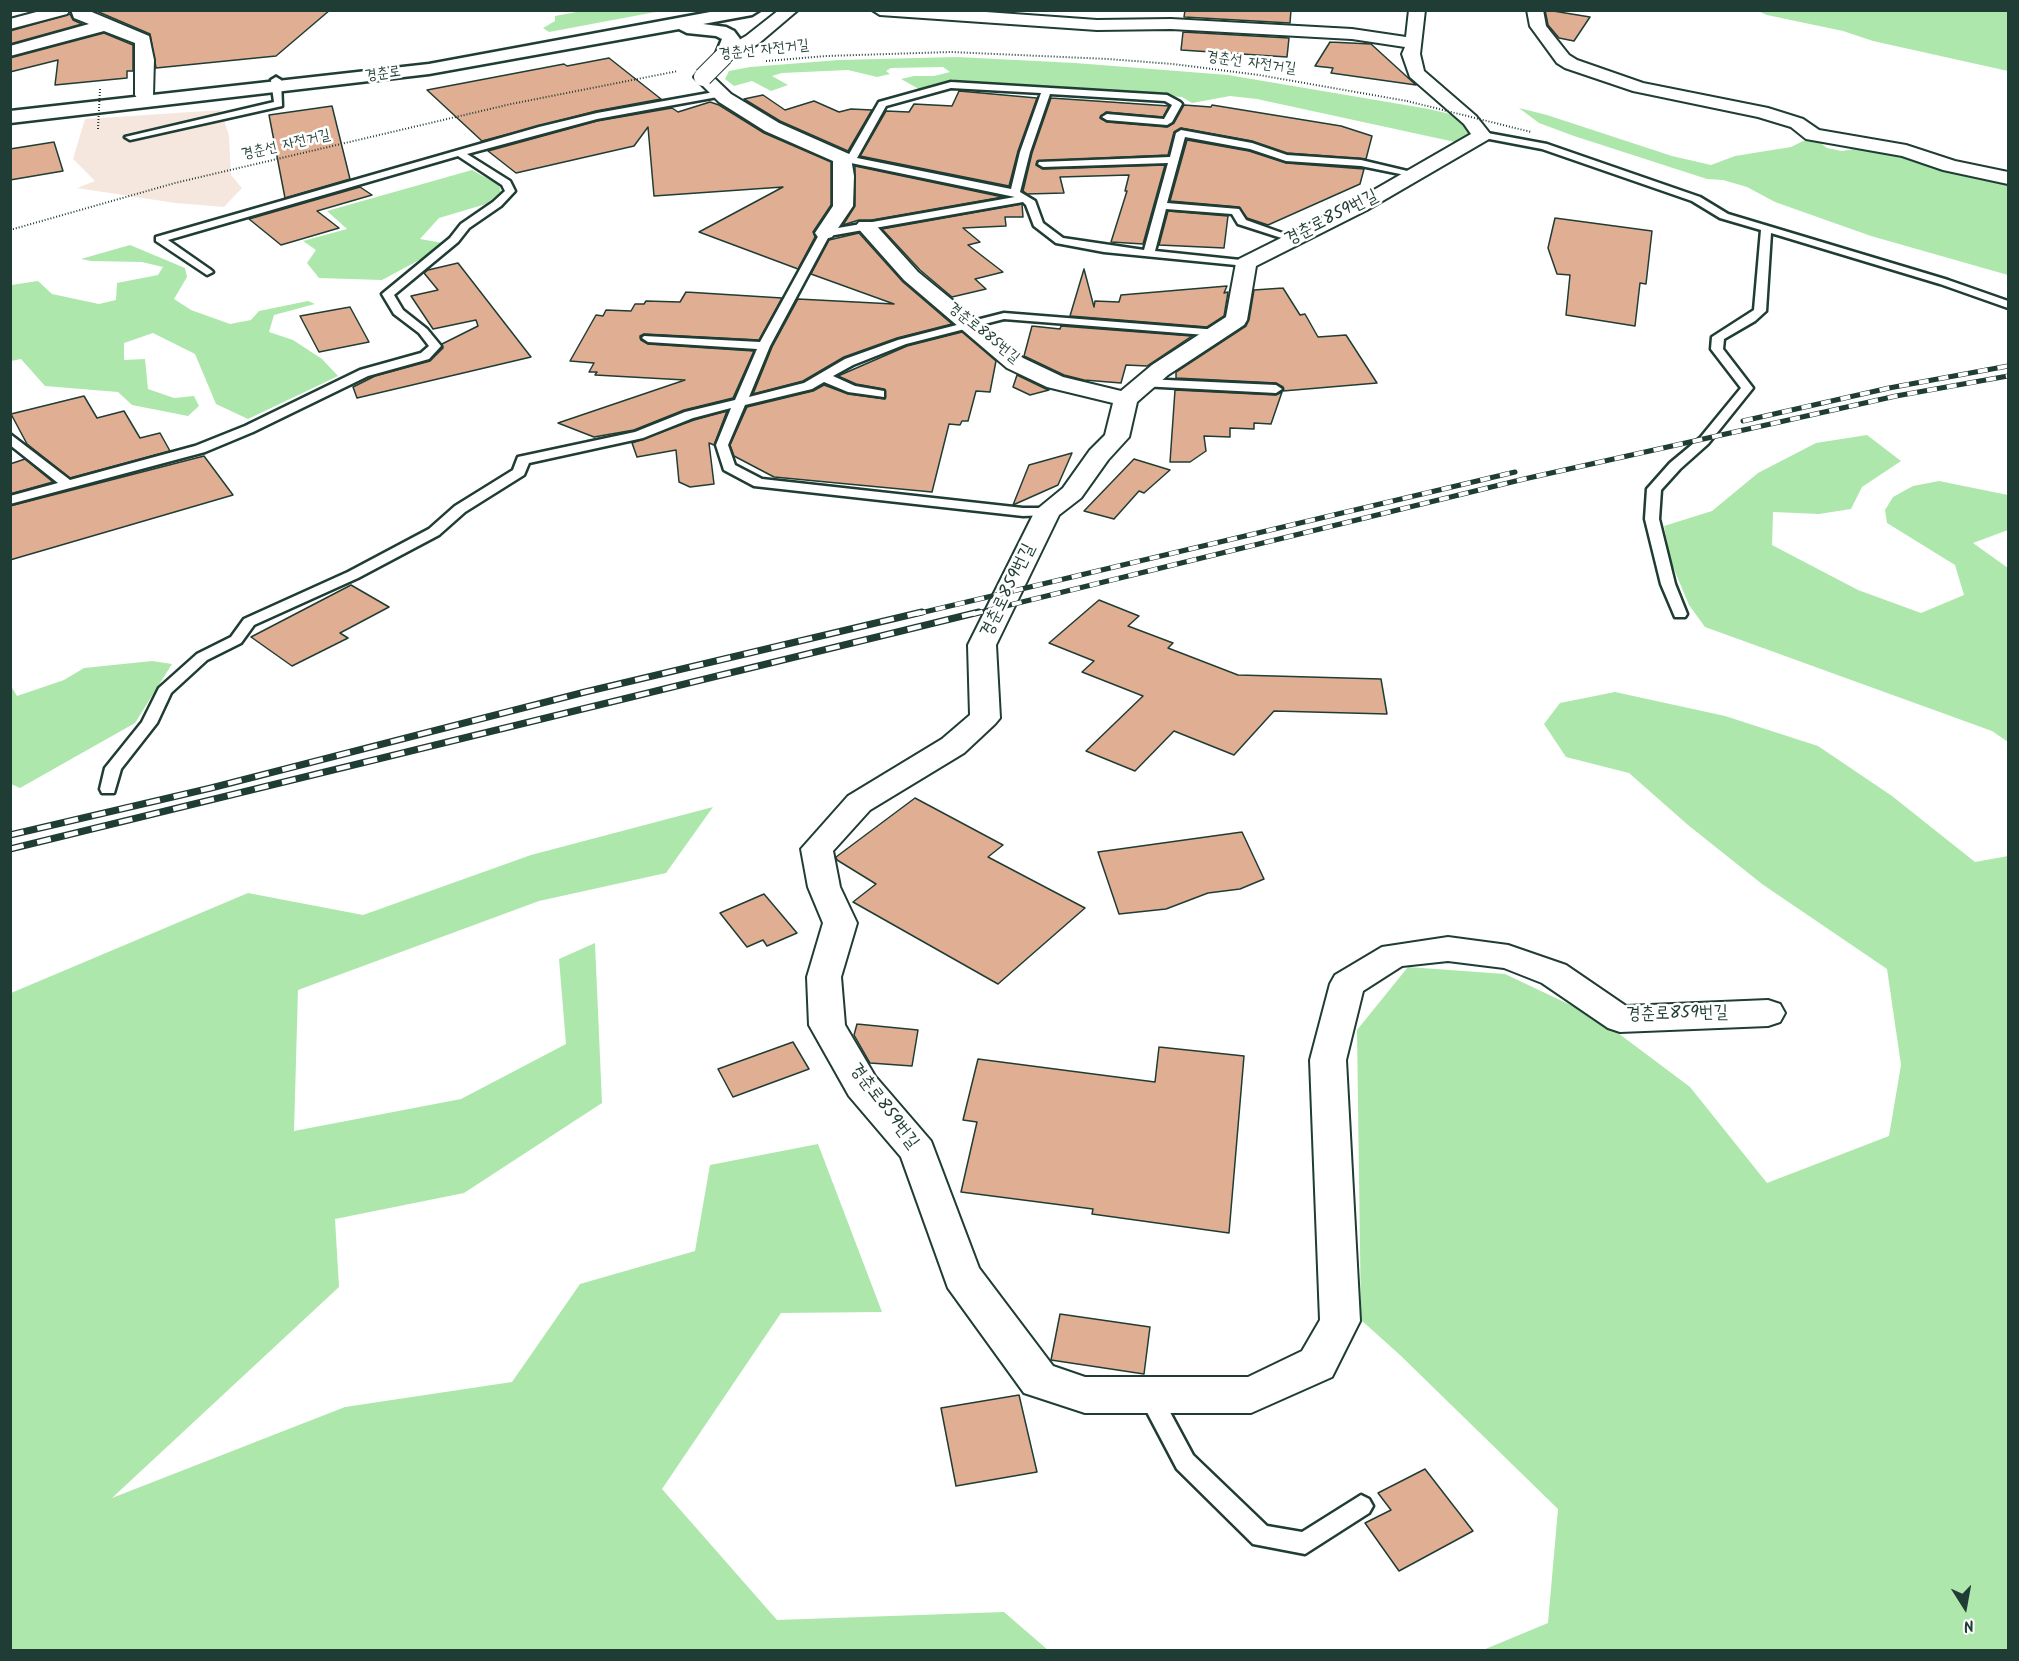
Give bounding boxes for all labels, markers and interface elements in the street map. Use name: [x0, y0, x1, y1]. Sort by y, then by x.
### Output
street label: 경춘선 자전거길: [718, 37, 810, 65]
street label: 경춘선 자전거길: [1205, 49, 1297, 79]
street label: 경춘로: [364, 64, 402, 86]
street label: 경춘선 자전거길: [240, 127, 332, 165]
street label: 경춘로859번길: [1282, 186, 1382, 252]
street label: 경춘로885번길: [944, 300, 1022, 368]
street label: 경춘로859번길: [977, 541, 1041, 641]
street label: 경춘로859번길: [1626, 1003, 1728, 1027]
street label: 경춘로859번길: [844, 1060, 922, 1154]
north arrow: [1935, 1577, 1995, 1637]
text: N: [1961, 1612, 1976, 1638]

